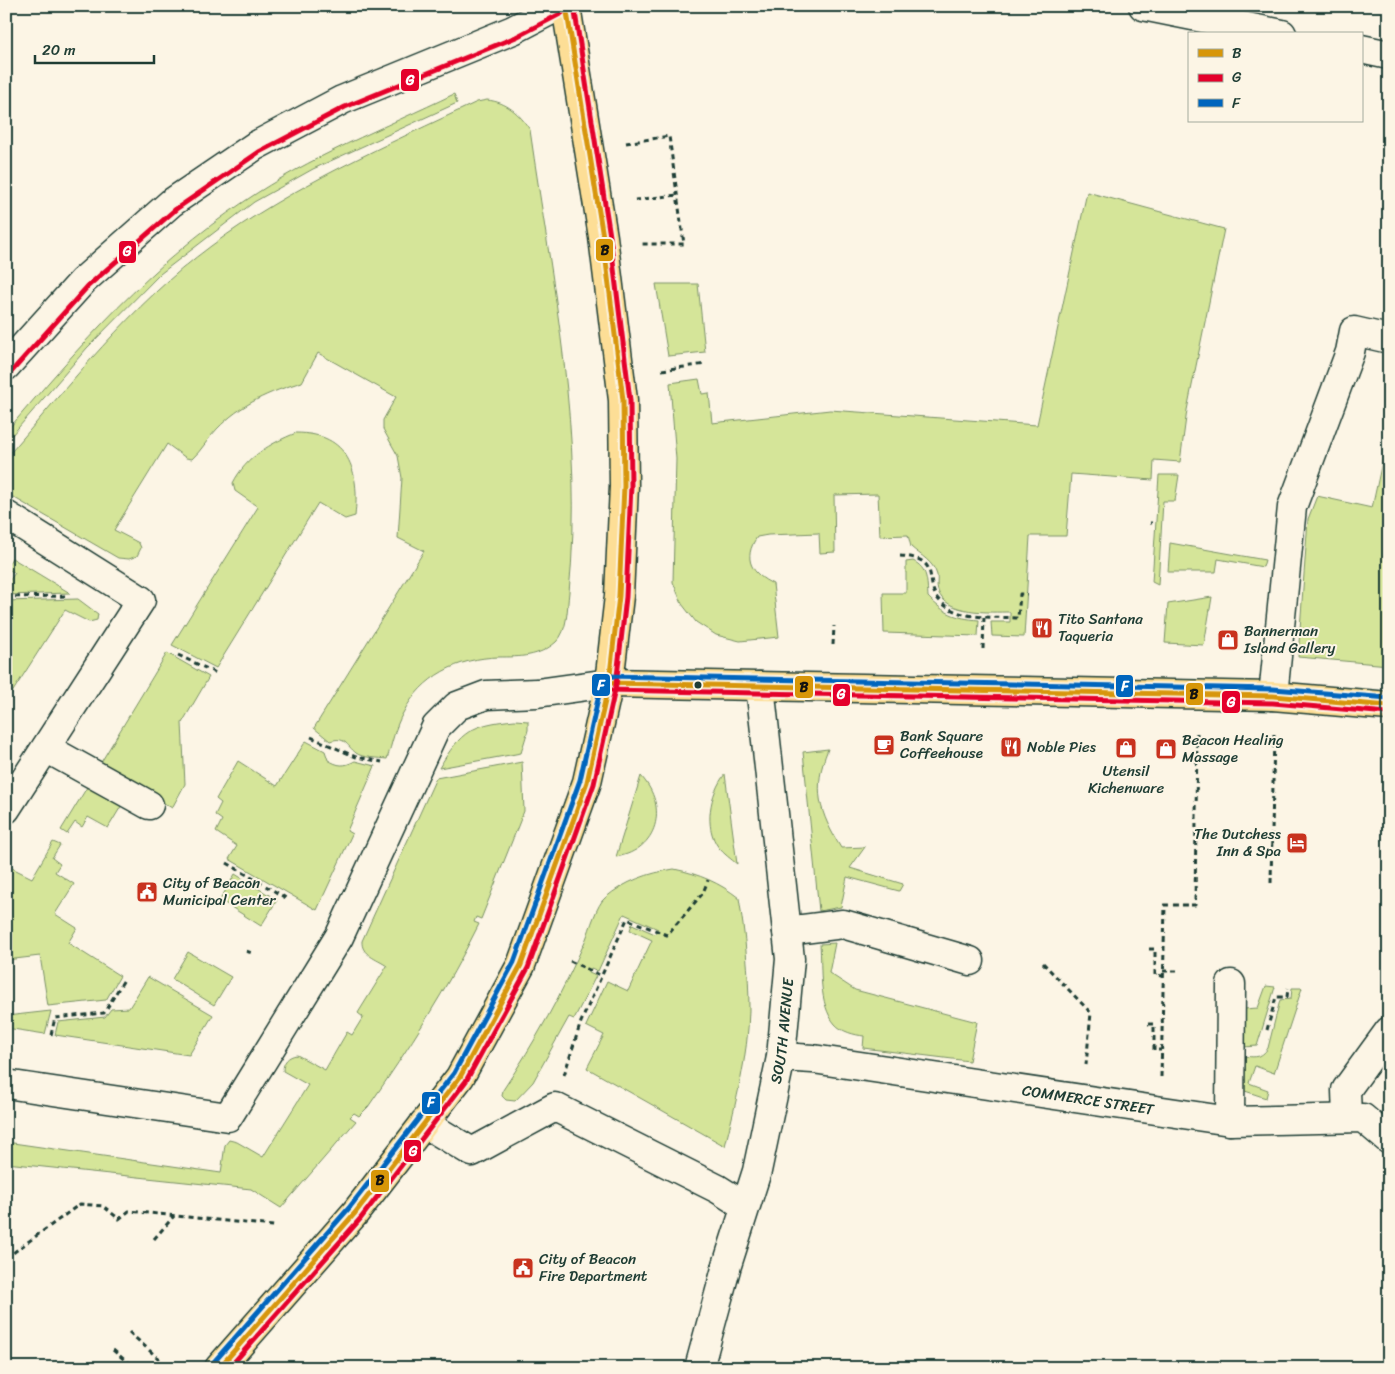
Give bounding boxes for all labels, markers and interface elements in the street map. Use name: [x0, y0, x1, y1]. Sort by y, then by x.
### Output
scale bar: [35, 32, 154, 64]
legend: [1188, 32, 1362, 122]
text: 20 m: [42, 37, 76, 63]
text: B: [1232, 40, 1242, 66]
text: G: [1232, 64, 1242, 90]
line badge: G: [400, 68, 420, 92]
text: G: [405, 68, 415, 93]
text: F: [1232, 90, 1241, 116]
line badge: B: [595, 238, 614, 262]
text: B: [601, 238, 610, 263]
text: G: [122, 239, 132, 264]
line badge: G: [118, 240, 137, 264]
place label: Tito Santana Taqueria: [1058, 606, 1143, 649]
restaurant icon: Tito Santana Taqueria: [1030, 616, 1054, 640]
place label: Bannerman Island Gallery: [1243, 618, 1335, 661]
shop icon: Bannerman Island Gallery: [1216, 628, 1240, 652]
line badge: F: [591, 673, 611, 697]
text: F: [596, 673, 606, 698]
line badge: F: [1115, 674, 1134, 698]
text: F: [1120, 674, 1130, 699]
line badge: B: [794, 675, 814, 699]
text: B: [800, 675, 809, 700]
unlabelled marker: [693, 680, 703, 690]
text: G: [836, 682, 846, 707]
line badge: B: [1185, 682, 1204, 706]
text: B: [1190, 682, 1199, 707]
line badge: G: [832, 683, 851, 707]
line badge: G: [1221, 690, 1241, 714]
text: G: [1226, 690, 1236, 715]
place label: Bank Square Coffeehouse: [900, 723, 983, 766]
place label: Beacon Healing Massage: [1182, 727, 1284, 770]
cafe icon: Bank Square Coffeehouse: [872, 733, 896, 757]
place label: Noble Pies: [1027, 734, 1097, 760]
restaurant icon: Noble Pies: [999, 735, 1023, 759]
shop icon: Utensil Kichenware: [1114, 736, 1138, 760]
shop icon: Beacon Healing Massage: [1154, 737, 1178, 761]
place label: Utensil Kichenware: [1088, 758, 1164, 801]
place label: The Dutchess Inn & Spa: [1194, 821, 1282, 864]
hotel icon: The Dutchess Inn & Spa: [1285, 831, 1309, 855]
place label: City of Beacon Municipal Center: [163, 870, 276, 913]
public building icon: City of Beacon Municipal Center: [135, 880, 159, 904]
street label: SOUTH AVENUE: [763, 975, 801, 1086]
street label: COMMERCE STREET: [1020, 1077, 1157, 1123]
text: F: [426, 1090, 436, 1115]
line badge: F: [421, 1091, 441, 1115]
line badge: G: [403, 1139, 422, 1163]
text: G: [408, 1139, 418, 1164]
text: B: [376, 1168, 385, 1193]
line badge: B: [370, 1169, 390, 1193]
place label: City of Beacon Fire Department: [539, 1246, 648, 1289]
public building icon: City of Beacon Fire Department: [511, 1256, 535, 1280]

